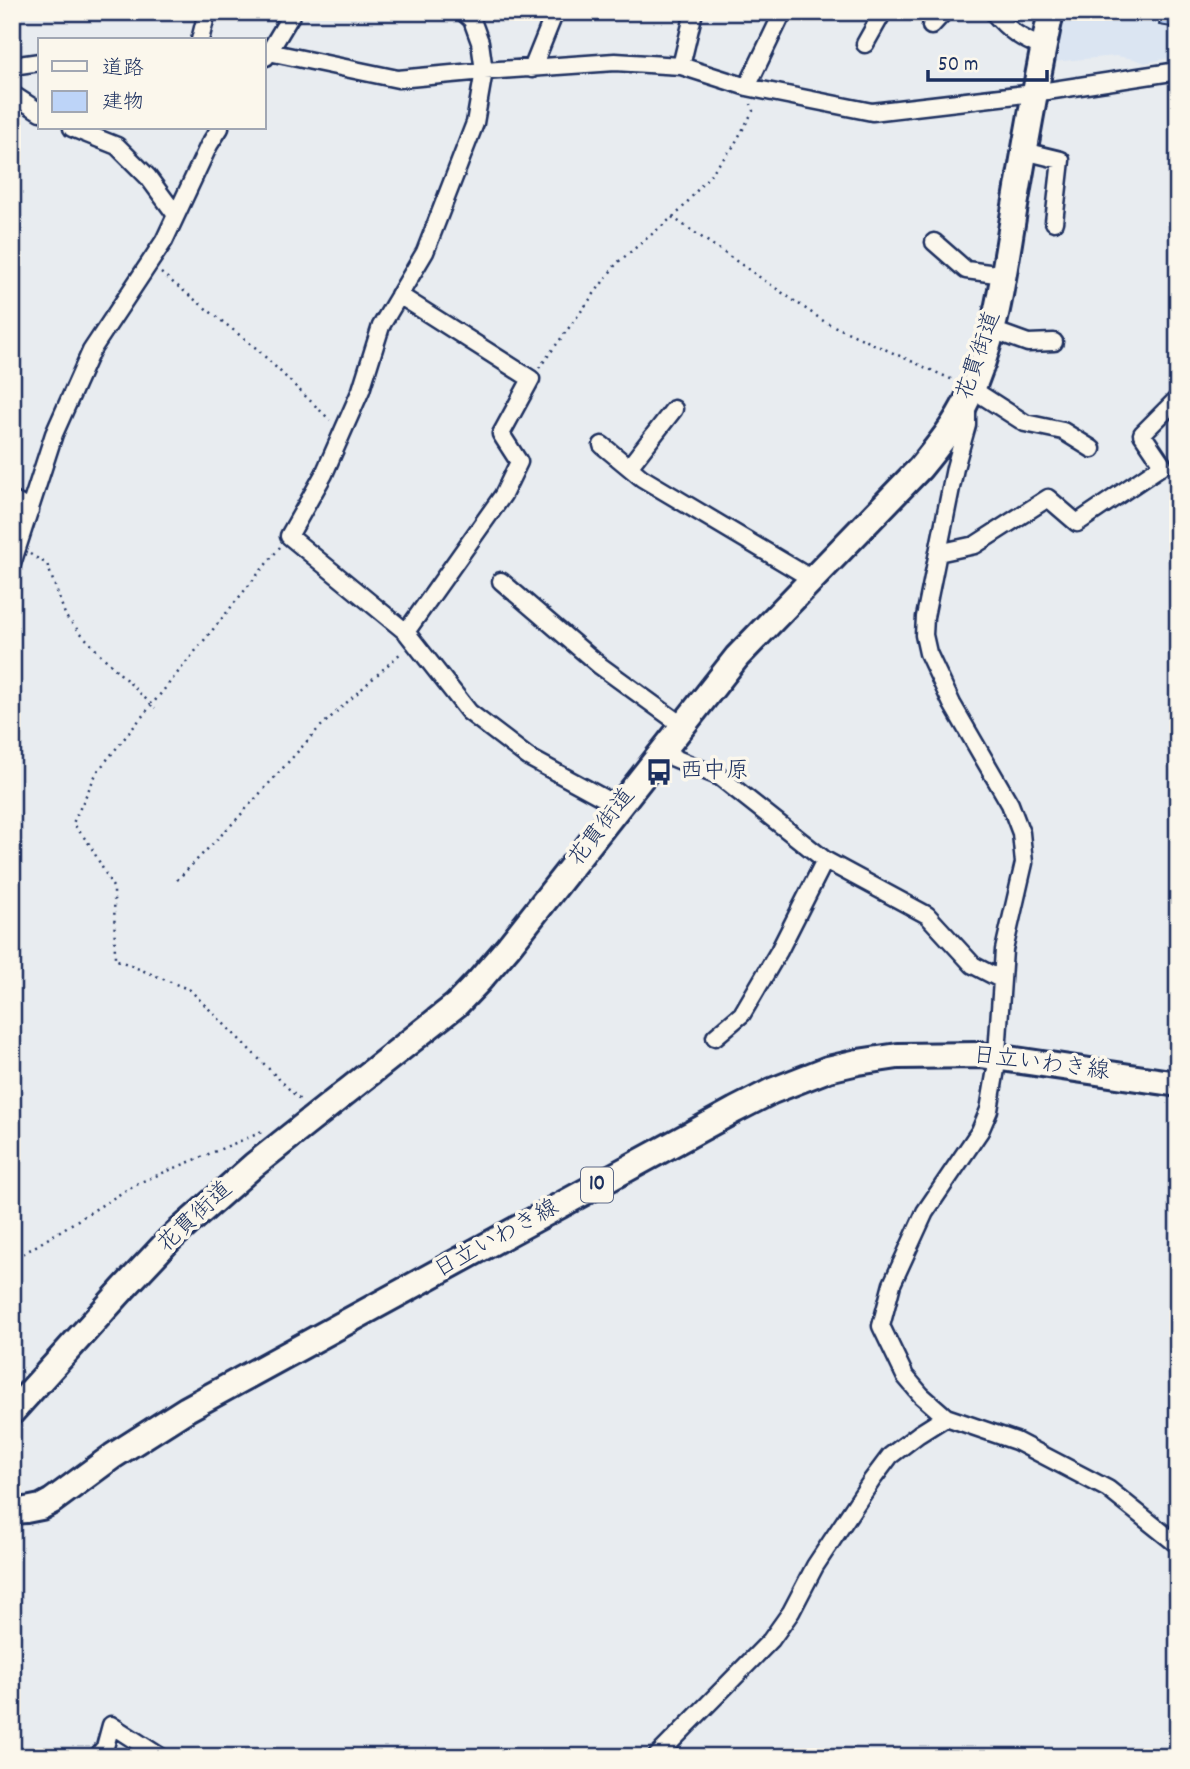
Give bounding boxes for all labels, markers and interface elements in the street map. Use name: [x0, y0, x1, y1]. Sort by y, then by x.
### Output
legend: [38, 38, 266, 130]
scale bar: [928, 38, 1046, 82]
text: 50 m: [938, 51, 978, 81]
text: 道路: [102, 55, 144, 85]
text: 建物: [102, 89, 144, 119]
street label: 花貫街道: [949, 307, 1011, 405]
place label: 西中原: [680, 756, 749, 789]
bus stop icon: 西中原: [644, 757, 674, 787]
street label: 花貫街道: [562, 782, 644, 874]
street label: 日立いわき線: [971, 1040, 1111, 1090]
road number: 10: [581, 1168, 613, 1202]
street label: 花貫街道: [151, 1175, 241, 1261]
street label: 日立いわき線: [429, 1192, 565, 1288]

